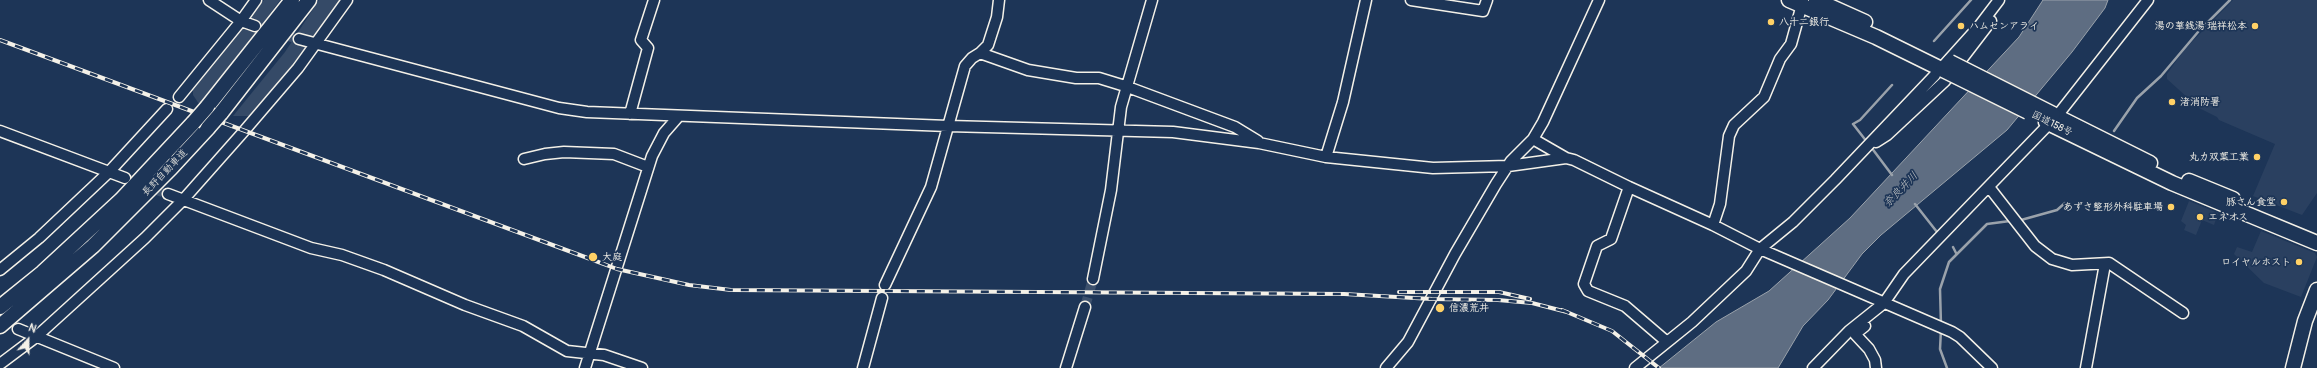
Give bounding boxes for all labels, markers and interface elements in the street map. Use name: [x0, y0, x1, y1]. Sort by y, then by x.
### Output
place label: 八十二銀行: [1779, 16, 1829, 28]
marker: 八十二銀行: [1766, 17, 1776, 27]
place label: ハムセンアライ: [1969, 20, 2039, 32]
place label: 湯の華銭湯 瑞祥松本: [2155, 20, 2247, 32]
marker: ハムセンアライ: [1956, 21, 1966, 31]
marker: 湯の華銭湯 瑞祥松本: [2250, 21, 2260, 31]
place label: 渚消防署: [2180, 96, 2220, 108]
marker: 渚消防署: [2167, 97, 2177, 107]
street label: 国道158号: [2029, 109, 2075, 139]
street label: 長野自動車道: [140, 147, 190, 199]
place label: 丸カ双葉工業: [2189, 151, 2249, 163]
marker: 丸カ双葉工業: [2252, 152, 2262, 162]
water label: 奈良井川: [1881, 170, 1921, 210]
place label: 豚さん食堂: [2226, 196, 2276, 208]
marker: 豚さん食堂: [2279, 197, 2289, 207]
place label: あずさ整形外科駐車場: [2063, 201, 2163, 213]
marker: あずさ整形外科駐車場: [2166, 202, 2176, 212]
place label: エネオス: [2208, 211, 2248, 223]
marker: エネオス: [2195, 212, 2205, 222]
marker: 大庭: [587, 251, 599, 263]
place label: 大庭: [602, 251, 622, 263]
place label: ロイヤルホスト: [2221, 256, 2291, 268]
marker: ロイヤルホスト: [2294, 257, 2304, 267]
marker: 信濃荒井: [1434, 302, 1446, 314]
place label: 信濃荒井: [1449, 302, 1489, 314]
north arrow: [8, 320, 48, 360]
text: N: [27, 321, 38, 336]

